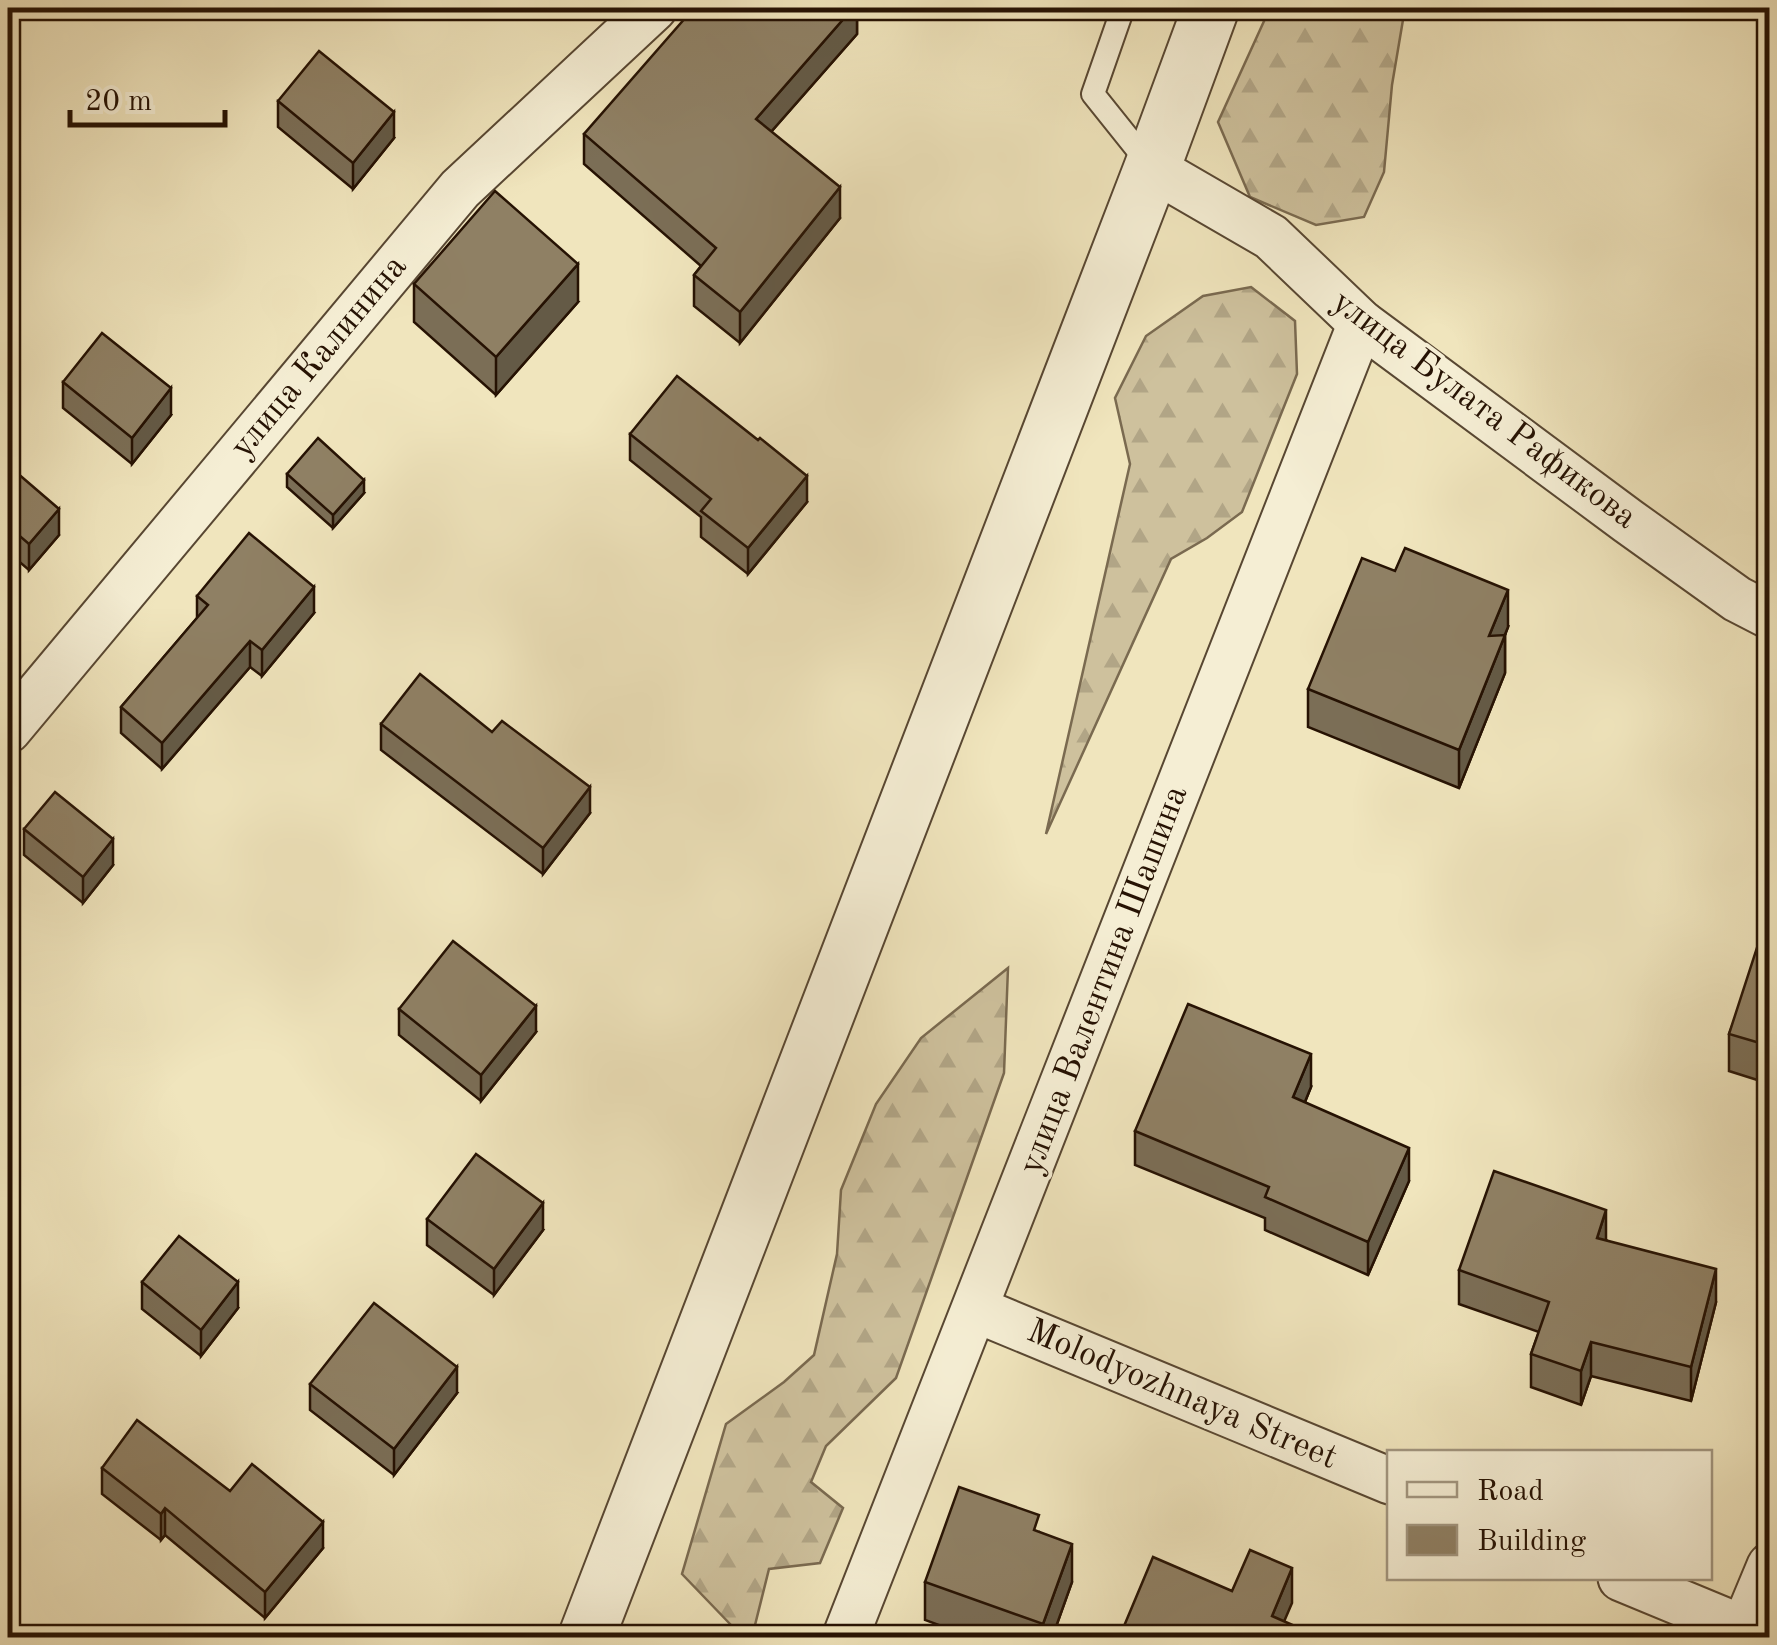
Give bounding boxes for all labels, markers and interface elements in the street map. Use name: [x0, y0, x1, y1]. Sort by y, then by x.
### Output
scale bar: [70, 65, 225, 127]
text: 20 m: [85, 87, 152, 117]
street label: улица Калинина: [224, 249, 414, 465]
street label: улица Булата Рафикова: [1325, 284, 1643, 537]
street label: улица Валентина Шашина: [1014, 781, 1194, 1179]
street label: Molodyozhnaya Street: [1022, 1314, 1342, 1476]
legend: [1387, 1450, 1712, 1580]
text: Road: [1477, 1477, 1544, 1507]
text: Building: [1477, 1527, 1586, 1557]

